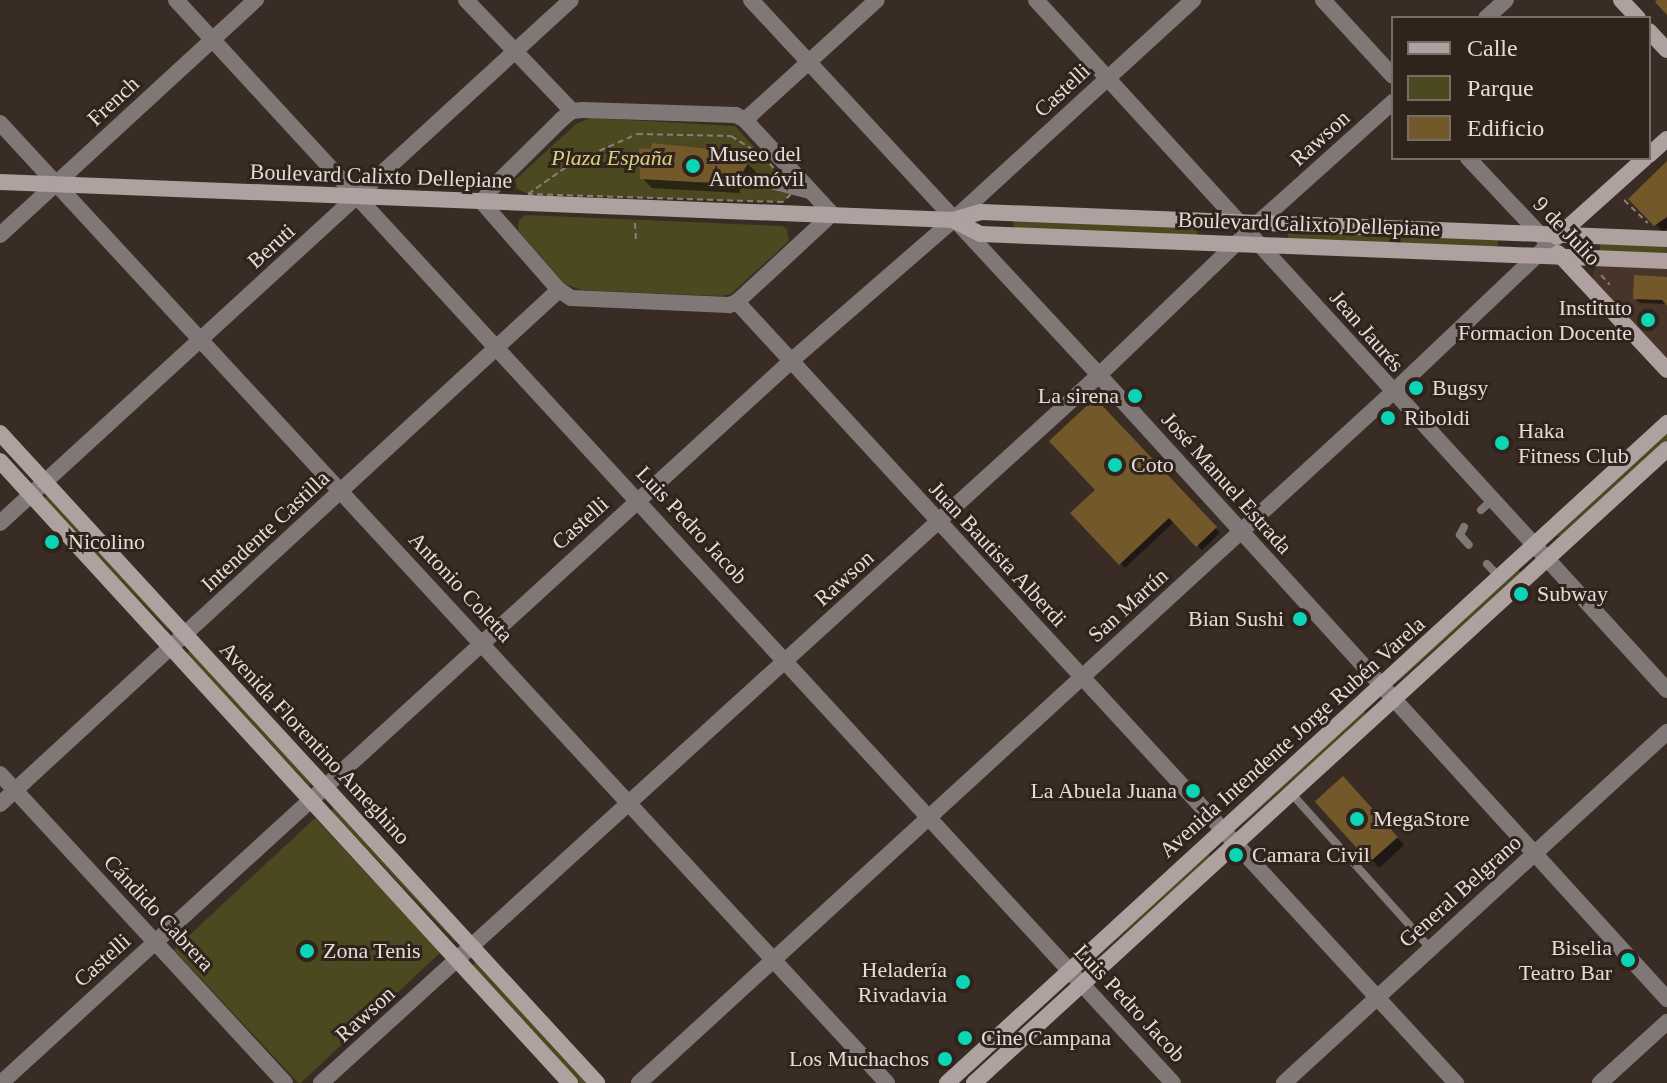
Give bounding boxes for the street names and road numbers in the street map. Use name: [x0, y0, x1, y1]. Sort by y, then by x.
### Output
street label: Castelli: [1028, 57, 1096, 123]
street label: French: [82, 71, 144, 131]
street label: Rawson: [1285, 104, 1355, 172]
street label: Boulevard Calixto Dellepiane: [249, 158, 513, 194]
street label: 9 de Julio: [1528, 191, 1606, 271]
street label: Boulevard Calixto Dellepiane: [1177, 206, 1441, 242]
street label: Beruti: [242, 218, 300, 274]
street label: Jean Jaurés: [1324, 285, 1410, 377]
street label: José Manuel Estrada: [1156, 407, 1298, 559]
street label: Luis Pedro Jacob: [631, 461, 753, 589]
street label: Intendente Castilla: [195, 465, 335, 597]
street label: Juan Bautista Alberdi: [923, 475, 1073, 633]
street label: Castelli: [546, 491, 614, 555]
street label: Antonio Coletta: [403, 526, 519, 648]
street label: Rawson: [809, 544, 879, 612]
street label: San Martín: [1083, 562, 1173, 648]
street label: Avenida Intendente Jorge Rubén Varela: [1154, 611, 1430, 863]
street label: Avenida Florentino Ameghino: [214, 636, 416, 850]
street label: General Belgrano: [1393, 829, 1527, 953]
street label: Cándido Cabrera: [98, 849, 220, 977]
street label: Castelli: [68, 928, 136, 992]
street label: Luis Pedro Jacob: [1069, 939, 1191, 1067]
street label: Rawson: [330, 980, 400, 1048]

